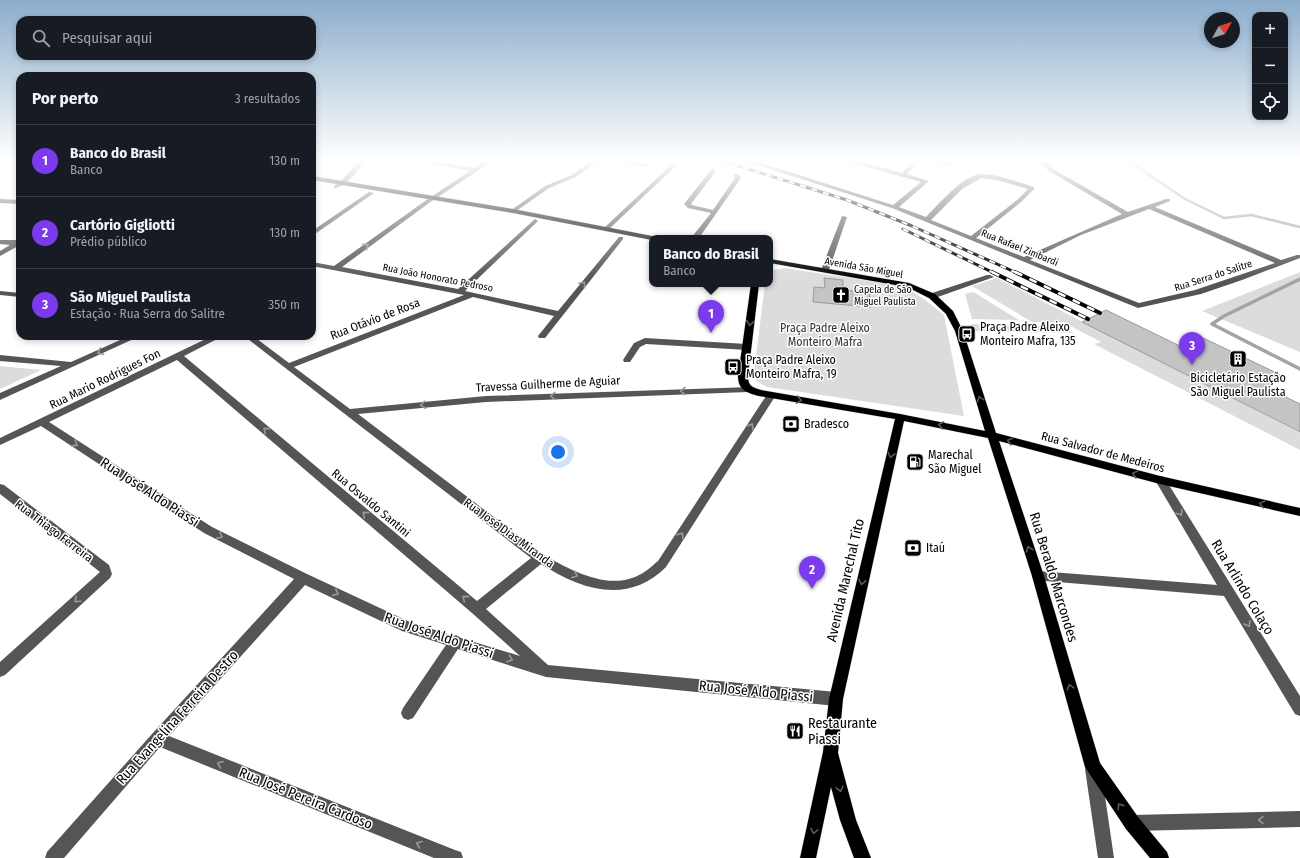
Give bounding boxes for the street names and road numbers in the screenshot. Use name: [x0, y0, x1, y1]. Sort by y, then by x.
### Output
street label: Rua Rafael Zimbardi: [979, 227, 1060, 269]
street label: Avenida São Miguel: [824, 255, 904, 281]
street label: Rua Serra do Salitre: [1173, 258, 1254, 294]
street label: Rua João Honorato Pedroso: [382, 261, 494, 295]
street label: Rua Otávio de Rosa: [328, 295, 422, 343]
street label: Rua Mario Rodrigues Fon: [47, 346, 163, 412]
street label: Travessa Guilherme de Aguiar: [475, 373, 621, 395]
street label: Rua Salvador de Medeiros: [1040, 429, 1166, 475]
street label: Rua José Aldo Piassi: [97, 454, 202, 531]
street label: Rua Osvaldo Santini: [329, 466, 413, 540]
street label: Rua José Dias Miranda: [461, 495, 557, 571]
street label: Rua Thiago Ferreira: [12, 497, 96, 565]
street label: Rua Beraldo Marcondes: [1026, 510, 1081, 644]
street label: Avenida Marechal Tito: [823, 517, 868, 643]
street label: Rua Arlindo Colaço: [1208, 537, 1278, 638]
street label: Rua José Aldo Piassi: [382, 609, 496, 662]
street label: Rua Evangelina Ferreira Destro: [113, 647, 242, 788]
street label: Rua José Aldo Piassi: [698, 677, 814, 706]
street label: Rua José Pereira Cardoso: [237, 764, 375, 833]

